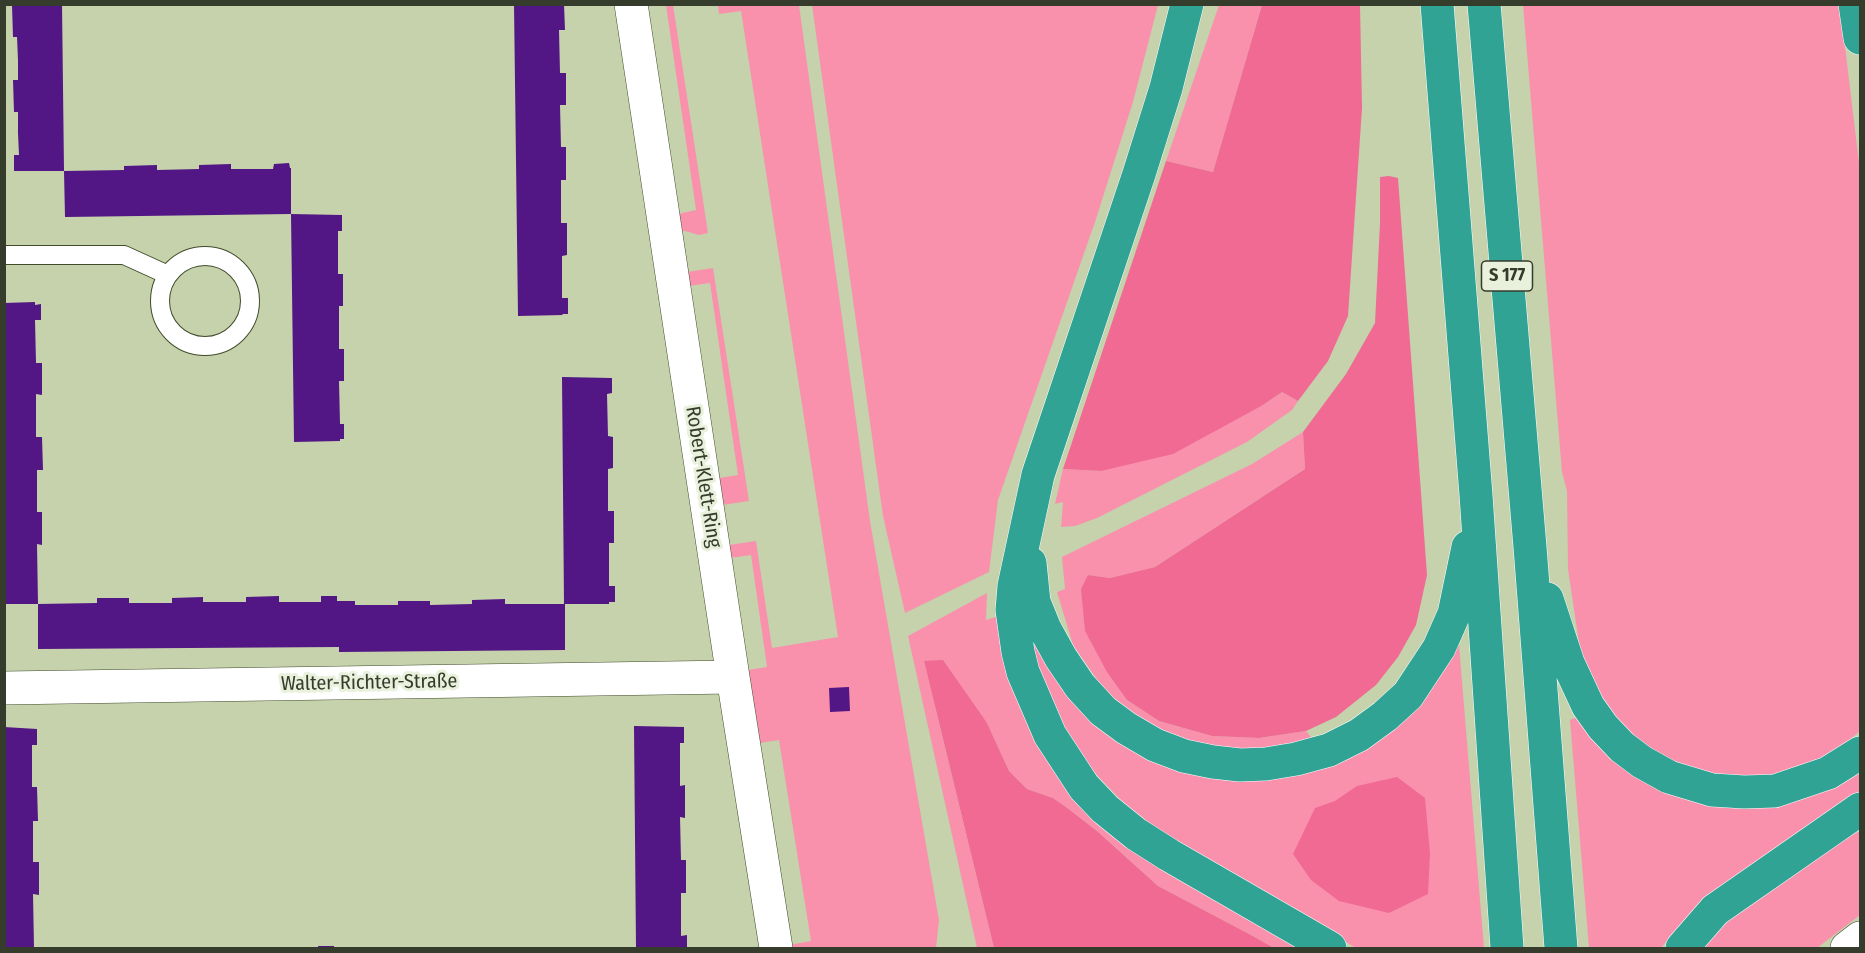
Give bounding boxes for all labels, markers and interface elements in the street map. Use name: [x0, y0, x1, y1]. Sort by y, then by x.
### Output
road number: S 177: [1482, 261, 1532, 291]
street label: Robert-Klett-Ring: [680, 405, 726, 549]
street label: Walter-Richter-Straße: [281, 669, 457, 697]

